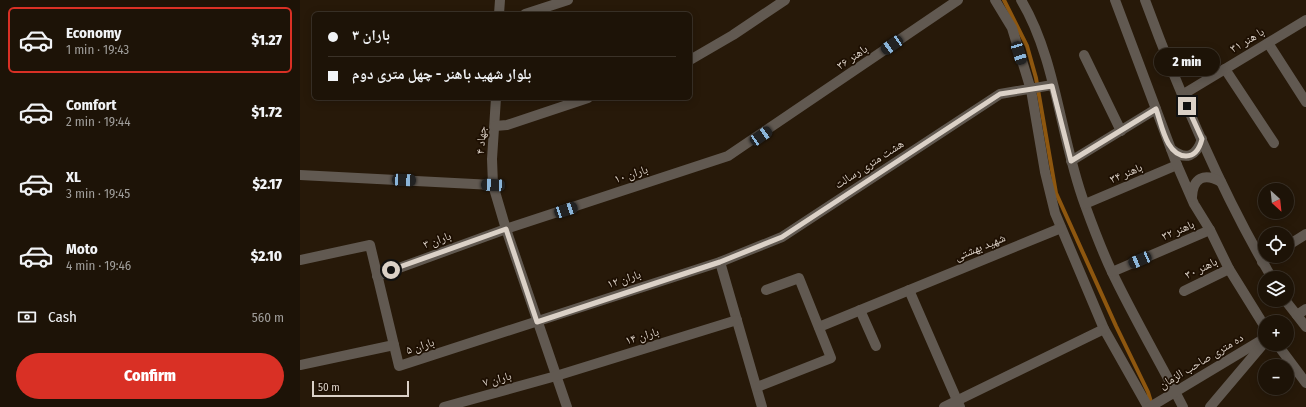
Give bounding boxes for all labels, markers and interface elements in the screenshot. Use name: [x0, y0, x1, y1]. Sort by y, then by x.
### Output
icon: car: [18, 22, 54, 58]
text: Economy: [66, 24, 121, 42]
street label: با هنر ۳۱: [1227, 24, 1267, 56]
text: باران ۳: [352, 26, 390, 44]
text: $1.27: [252, 31, 282, 49]
car: [879, 33, 905, 57]
car: [1010, 40, 1028, 66]
text: 1 min · 19:43: [66, 42, 129, 57]
street label: باهنر ۳۶: [834, 42, 870, 73]
callout: 2 min: [1154, 48, 1220, 76]
text: 2 min: [1173, 54, 1201, 69]
text: بلوار شهید باهنر - چهل متری دوم: [352, 65, 531, 83]
icon: car: [18, 94, 54, 130]
text: Comfort: [66, 96, 117, 114]
route end: [1178, 97, 1196, 115]
text: $1.72: [251, 103, 282, 121]
text: 2 min · 19:44: [66, 114, 130, 129]
car: [748, 124, 774, 148]
street label: جهاد ۴: [473, 125, 489, 155]
street label: هشت متری رسالت: [832, 136, 906, 192]
street label: باهنر ۳۴: [1107, 160, 1145, 187]
street label: باران ۱۰: [612, 162, 650, 186]
icon: car: [18, 166, 54, 202]
text: XL: [66, 168, 81, 186]
car: [392, 173, 416, 187]
text: $2.17: [253, 175, 282, 193]
car: [481, 178, 505, 192]
north arrow: [1258, 183, 1294, 219]
map controls: [1258, 183, 1294, 395]
text: 3 min · 19:45: [66, 186, 130, 201]
car: [553, 201, 579, 219]
street label: باهنر ۳۲: [1159, 217, 1197, 244]
button: locate: [1258, 227, 1294, 263]
street label: باران ۳: [421, 228, 453, 252]
street label: شهید بهشتی: [952, 230, 1008, 264]
icon: car: [18, 238, 54, 274]
text: Moto: [66, 240, 98, 258]
text: $2.10: [251, 247, 282, 265]
car: [1127, 250, 1153, 270]
street label: باهنر ۳۰: [1182, 254, 1220, 282]
text: 4 min · 19:46: [66, 258, 131, 273]
route start: [382, 261, 400, 279]
street label: باران ۱۲: [605, 267, 643, 291]
button: layers: [1258, 271, 1294, 307]
icon: cash: [16, 306, 38, 328]
text: Cash: [48, 308, 77, 326]
text: 560 m: [252, 310, 284, 325]
button: +: [1258, 315, 1294, 351]
street label: باران ۱۴: [623, 324, 661, 348]
street label: ده متری صاحب الزمان: [1156, 330, 1246, 392]
street label: باران ۵: [404, 335, 436, 358]
button: Confirm: [16, 353, 284, 399]
button: −: [1258, 359, 1294, 395]
street label: باران ۷: [481, 368, 513, 390]
scale bar: [312, 379, 409, 398]
text: 50 m: [318, 381, 340, 394]

